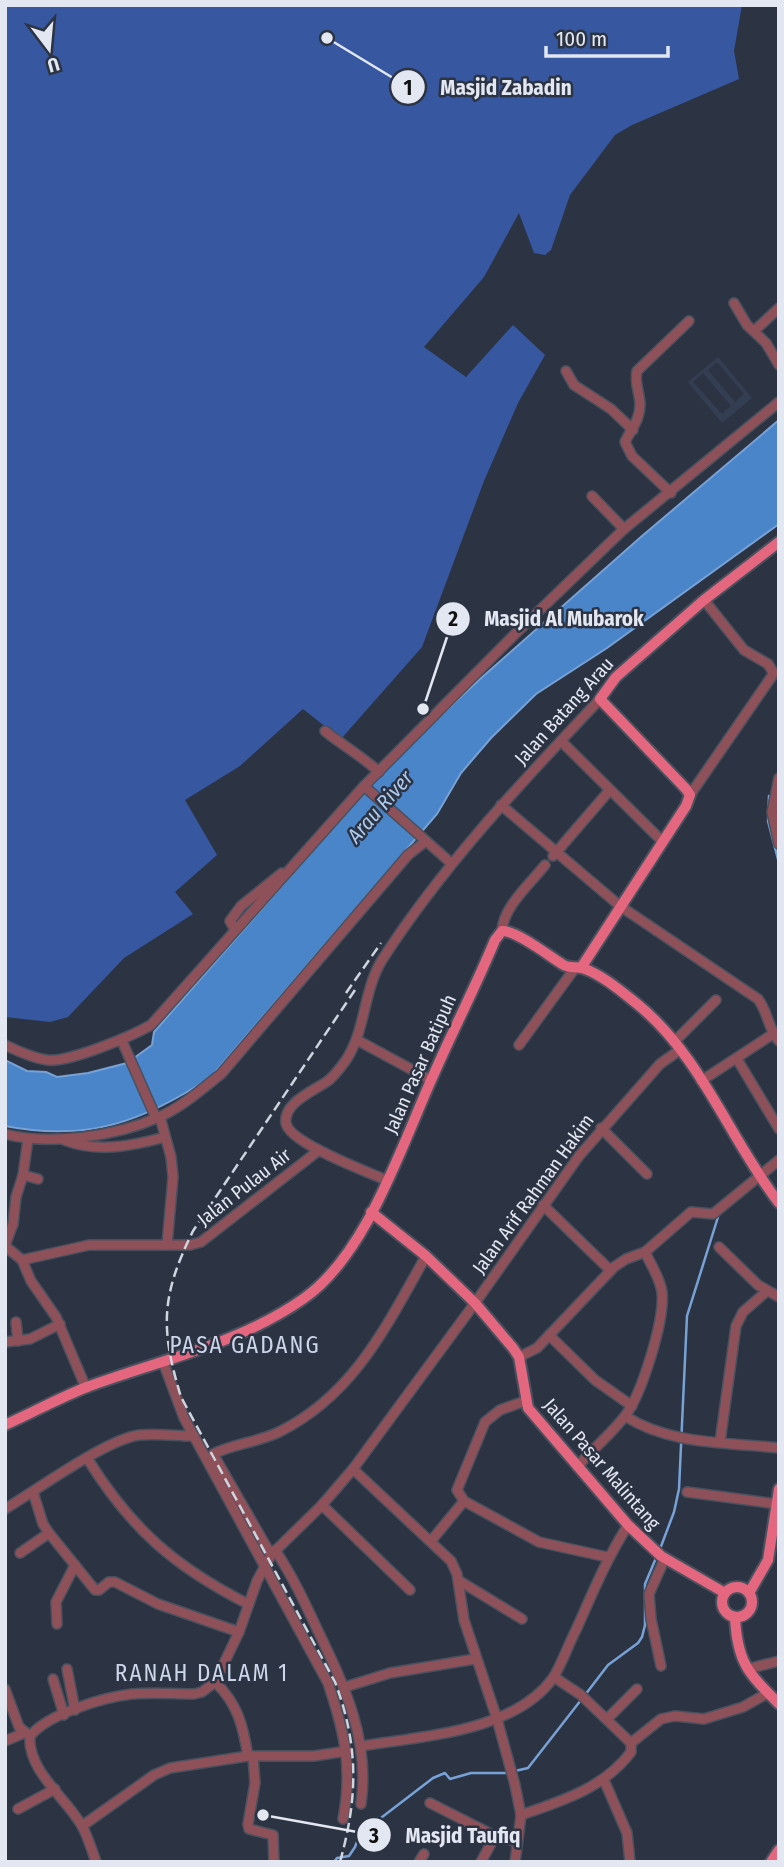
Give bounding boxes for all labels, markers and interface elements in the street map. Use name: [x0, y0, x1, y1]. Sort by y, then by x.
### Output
north arrow: [14, 14, 84, 84]
scale bar: [546, 14, 668, 58]
text: 100 m: [556, 26, 607, 52]
text: U: [45, 52, 62, 77]
callout: Masjid Zabadin: [391, 66, 585, 108]
text: 1: [404, 75, 412, 101]
text: Masjid Zabadin: [440, 75, 572, 101]
callout: Masjid Al Mubarok: [435, 598, 658, 640]
text: 2: [447, 606, 458, 632]
text: Masjid Al Mubarok: [484, 606, 644, 632]
street label: Jalan Batang Arau: [510, 652, 618, 770]
water label: Arau River: [341, 765, 419, 849]
street label: Jalan Pasar Batipuh: [379, 991, 461, 1137]
street label: Jalan Arif Rahman Hakim: [467, 1110, 599, 1278]
street label: Jalan Pulau Air: [193, 1143, 296, 1231]
district label: PASA GADANG: [169, 1331, 321, 1359]
street label: Jalan Pasar Malintang: [539, 1394, 665, 1534]
district label: RANAH DALAM 1: [115, 1659, 289, 1687]
callout: Masjid Taufiq: [356, 1814, 534, 1856]
text: 3: [368, 1823, 379, 1849]
text: Masjid Taufiq: [406, 1823, 520, 1849]

